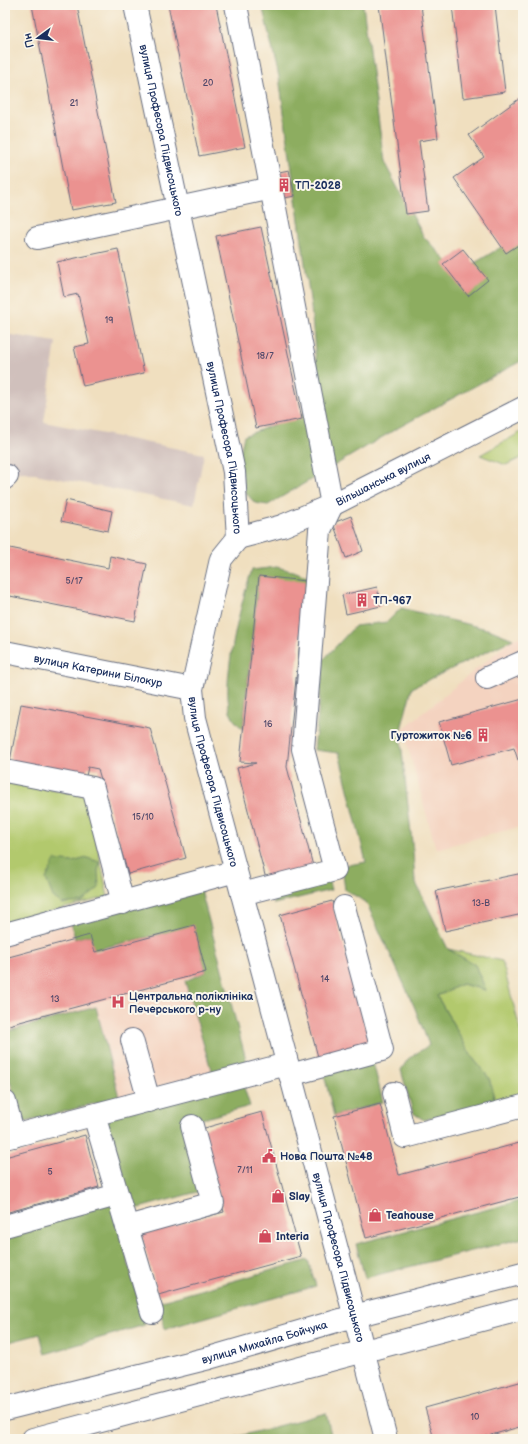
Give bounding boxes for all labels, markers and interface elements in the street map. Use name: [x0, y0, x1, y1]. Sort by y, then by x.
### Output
north arrow: [18, 18, 58, 58]
text: Пн: [21, 32, 37, 49]
street label: вулиця Професора Підвисоцького: [137, 43, 186, 218]
house number: 20: [203, 78, 213, 89]
house number: 21: [70, 98, 78, 109]
building icon: ТП-2028: [276, 177, 292, 193]
place label: ТП-2028: [295, 179, 341, 192]
house number: 19: [105, 315, 113, 326]
house number: 18/7: [256, 351, 274, 362]
street label: вулиця Професора Підвисоцького: [204, 360, 244, 535]
street label: Вільшанська вулиця: [334, 450, 433, 509]
house number: 5/17: [65, 576, 83, 587]
building icon: ТП-967: [354, 592, 370, 608]
place label: ТП-967: [373, 594, 412, 607]
street label: вулиця Катерини Білокур: [33, 652, 164, 690]
street label: вулиця Професора Підвисоцького: [186, 696, 241, 869]
house number: 16: [264, 719, 273, 730]
building icon: Гуртожиток №6: [475, 727, 491, 743]
place label: Гуртожиток №6: [390, 729, 472, 742]
house number: 15/10: [132, 812, 154, 823]
house number: 13-В: [472, 898, 490, 909]
house number: 14: [321, 974, 330, 985]
place label: Центральна поліклініка Печерського р-ну: [129, 990, 254, 1016]
house number: 13: [50, 994, 60, 1005]
hospital icon: Центральна поліклініка Печерського р-ну: [110, 994, 126, 1010]
public building icon: Нова Пошта №48: [261, 1148, 277, 1164]
place label: Нова Пошта №48: [280, 1150, 373, 1163]
house number: 7/11: [237, 1165, 253, 1176]
house number: 5: [47, 1167, 53, 1178]
street label: вулиця Професора Підвисоцького: [310, 1171, 367, 1344]
shop icon: Slay: [270, 1188, 286, 1204]
place label: Slay: [289, 1190, 310, 1203]
shop icon: Teahouse: [367, 1207, 383, 1223]
place label: Teahouse: [386, 1209, 434, 1222]
shop icon: Interia: [257, 1228, 273, 1244]
place label: Interia: [276, 1230, 309, 1243]
street label: вулиця Михайла Бойчука: [200, 1318, 329, 1367]
house number: 10: [471, 1412, 479, 1423]

